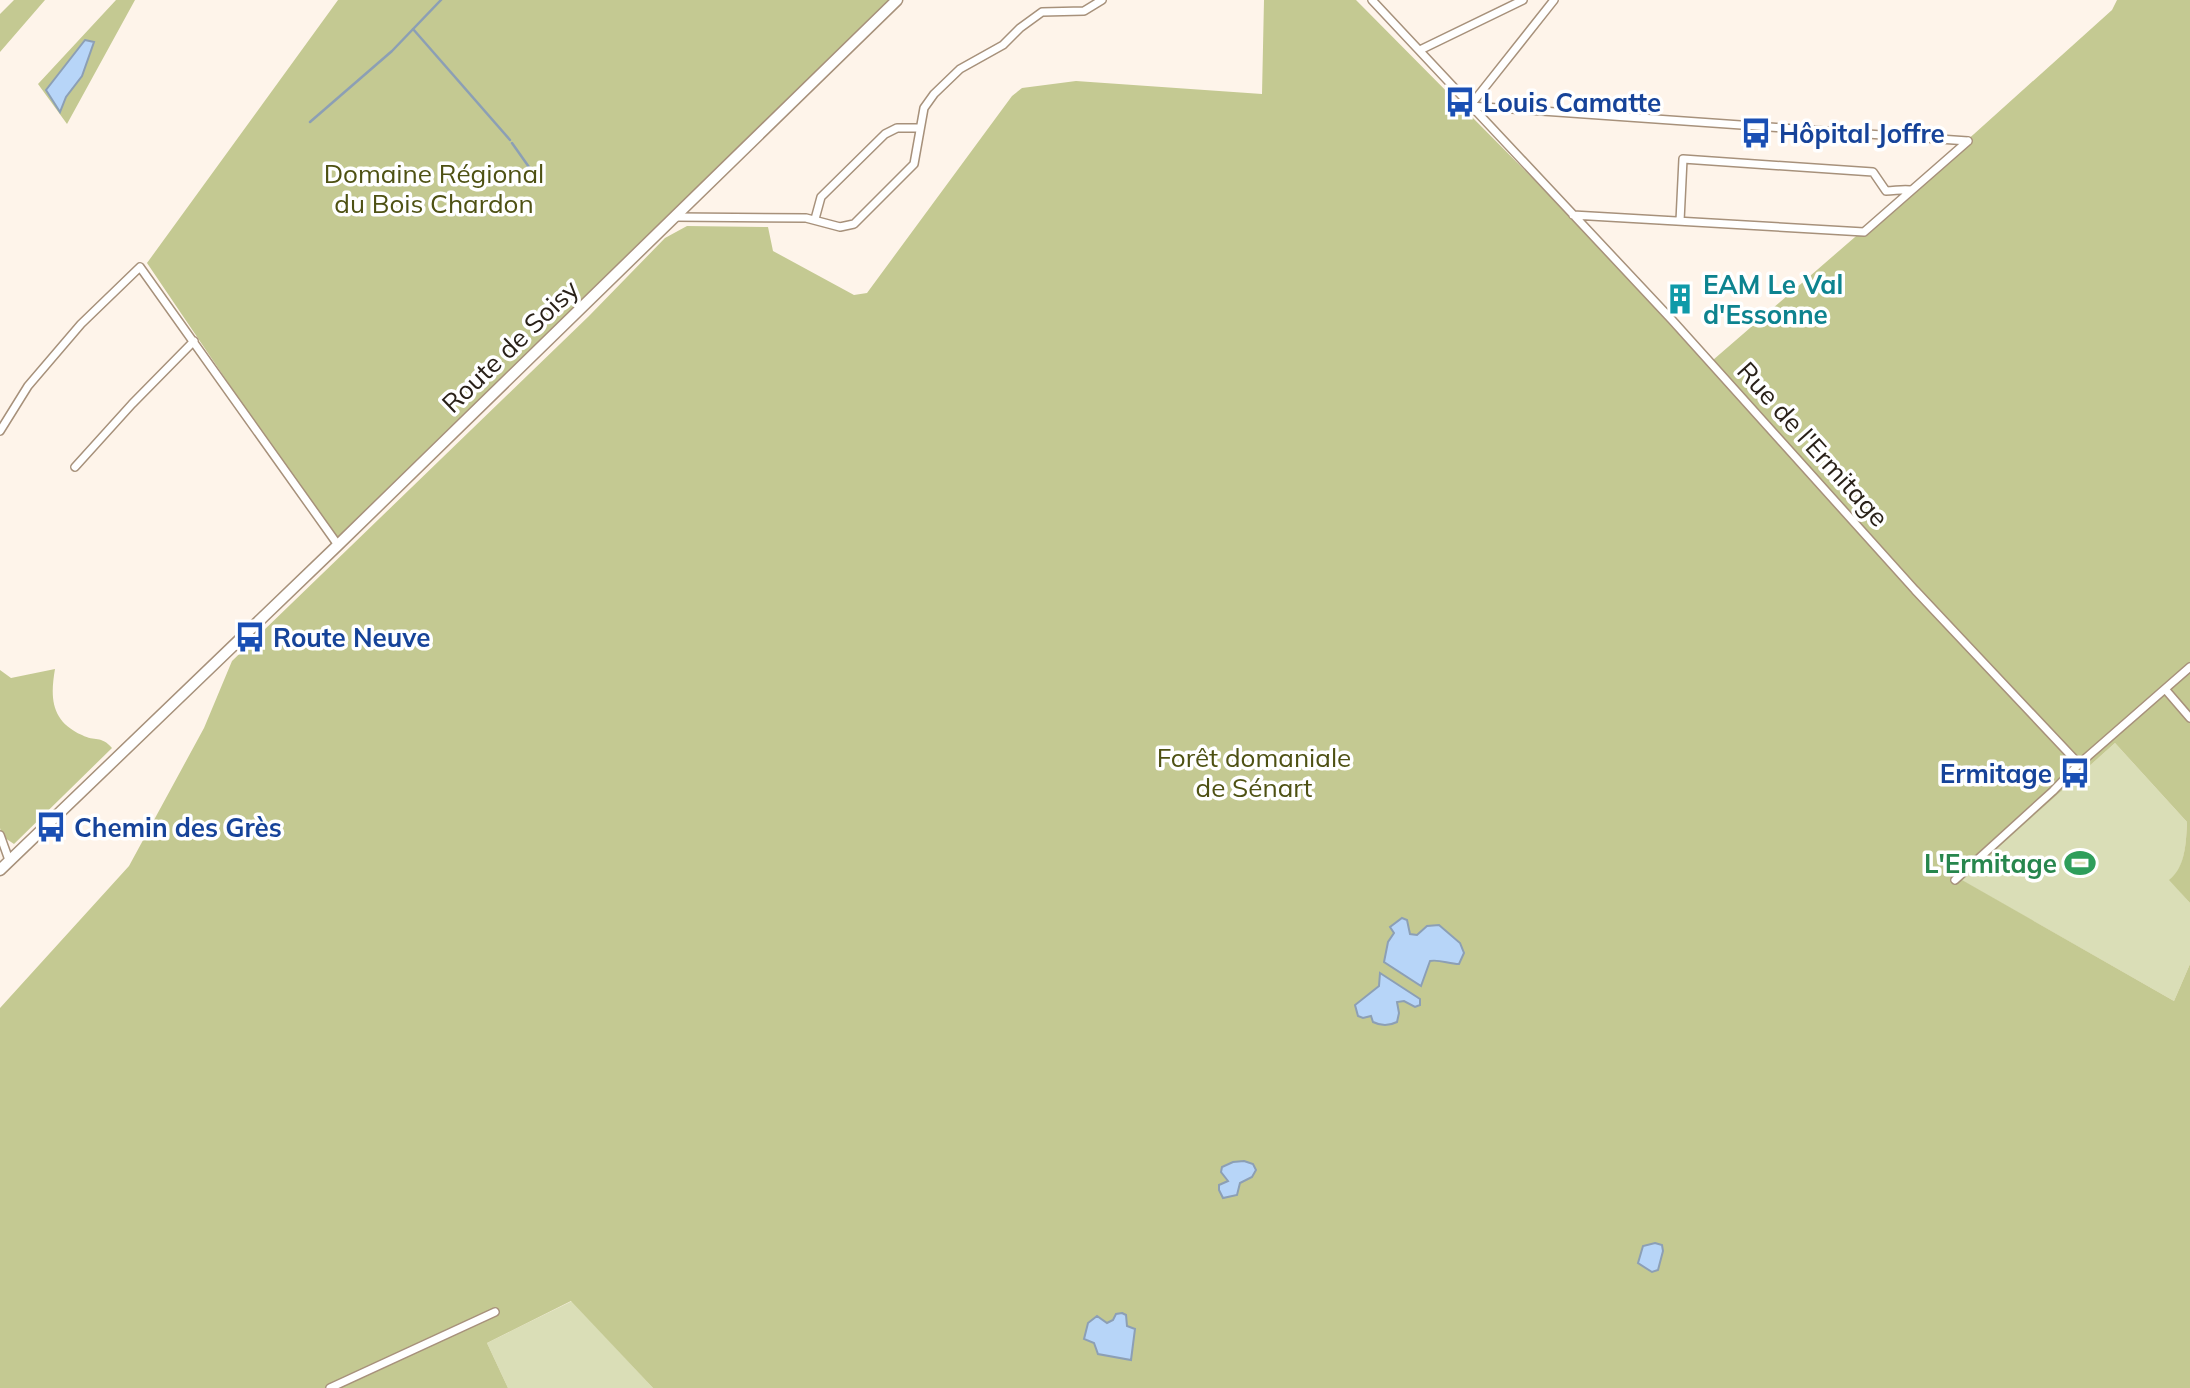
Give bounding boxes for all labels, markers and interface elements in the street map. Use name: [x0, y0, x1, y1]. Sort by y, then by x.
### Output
bus stop icon: Louis Camatte: [1443, 85, 1477, 119]
place label: Louis Camatte: [1483, 86, 1661, 119]
bus stop icon: Hôpital Joffre: [1739, 116, 1773, 150]
place label: Hôpital Joffre: [1779, 117, 1945, 150]
park label: Domaine Régional du Bois Chardon: [324, 157, 544, 220]
place label: EAM Le Val d'Essonne: [1703, 268, 1843, 331]
street label: Route de Soisy: [435, 272, 585, 420]
building icon: EAM Le Val d'Essonne: [1663, 282, 1697, 316]
street label: Rue de l'Ermitage: [1730, 355, 1896, 533]
bus stop icon: Route Neuve: [233, 620, 267, 654]
place label: Route Neuve: [273, 621, 430, 654]
park label: Forêt domaniale de Sénart: [1157, 741, 1351, 804]
bus stop icon: Ermitage: [2058, 756, 2092, 790]
place label: Ermitage: [1940, 757, 2052, 790]
bus stop icon: Chemin des Grès: [34, 810, 68, 844]
place label: Chemin des Grès: [74, 811, 282, 844]
sports icon: L'Ermitage: [2063, 846, 2097, 880]
place label: L'Ermitage: [1924, 847, 2057, 880]

